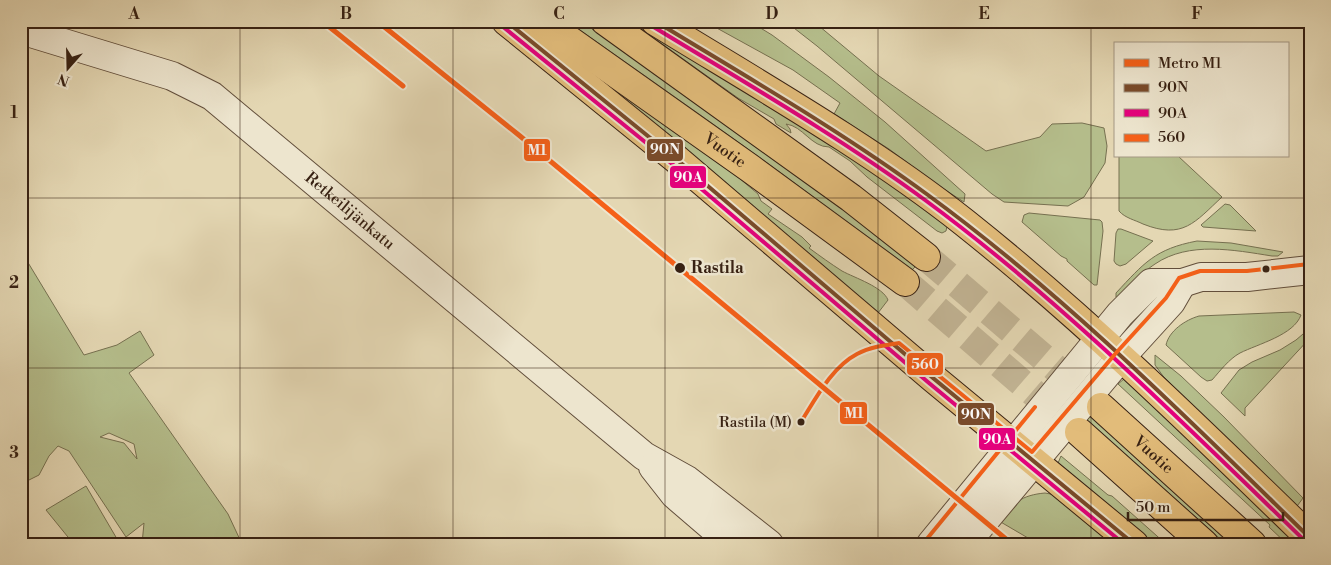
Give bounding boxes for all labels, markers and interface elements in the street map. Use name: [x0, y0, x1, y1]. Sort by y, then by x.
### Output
text: A: [127, 4, 140, 24]
text: B: [340, 4, 352, 24]
text: C: [553, 4, 565, 24]
text: D: [766, 4, 779, 24]
text: E: [978, 4, 990, 24]
text: F: [1191, 4, 1203, 24]
north arrow: [42, 42, 92, 92]
legend: [1114, 42, 1288, 158]
text: Metro M1: [1158, 54, 1222, 73]
text: N: [56, 69, 72, 90]
text: 90N: [1158, 78, 1188, 97]
text: 1: [10, 103, 18, 123]
text: 90A: [1158, 104, 1188, 123]
street label: Vuotie: [699, 128, 750, 172]
text: 560: [1158, 128, 1185, 147]
line badge: M1: [523, 138, 551, 162]
line badge: 90N: [646, 138, 684, 162]
text: 90N: [650, 141, 680, 159]
text: M1: [527, 142, 547, 160]
line badge: 90A: [669, 165, 707, 189]
street label: Retkeilijänkatu: [301, 168, 399, 254]
text: 90A: [673, 169, 703, 187]
place label: Rastila: [691, 258, 744, 278]
marker: Rastila: [673, 261, 687, 275]
unlabelled marker: [1261, 264, 1271, 274]
text: 2: [9, 273, 19, 293]
line badge: 560: [906, 352, 944, 376]
text: 560: [911, 356, 939, 374]
line badge: M1: [839, 401, 868, 425]
line badge: 90N: [957, 402, 995, 426]
text: M1: [844, 405, 864, 423]
text: 90N: [961, 406, 991, 424]
place label: Rastila (M): [719, 413, 792, 432]
marker: Rastila (M): [796, 417, 806, 427]
line badge: 90A: [978, 427, 1016, 451]
text: 90A: [982, 431, 1012, 449]
street label: Vuotie: [1128, 431, 1178, 478]
text: 3: [9, 443, 19, 463]
scale bar: [1128, 490, 1284, 522]
text: 50 m: [1136, 498, 1170, 517]

